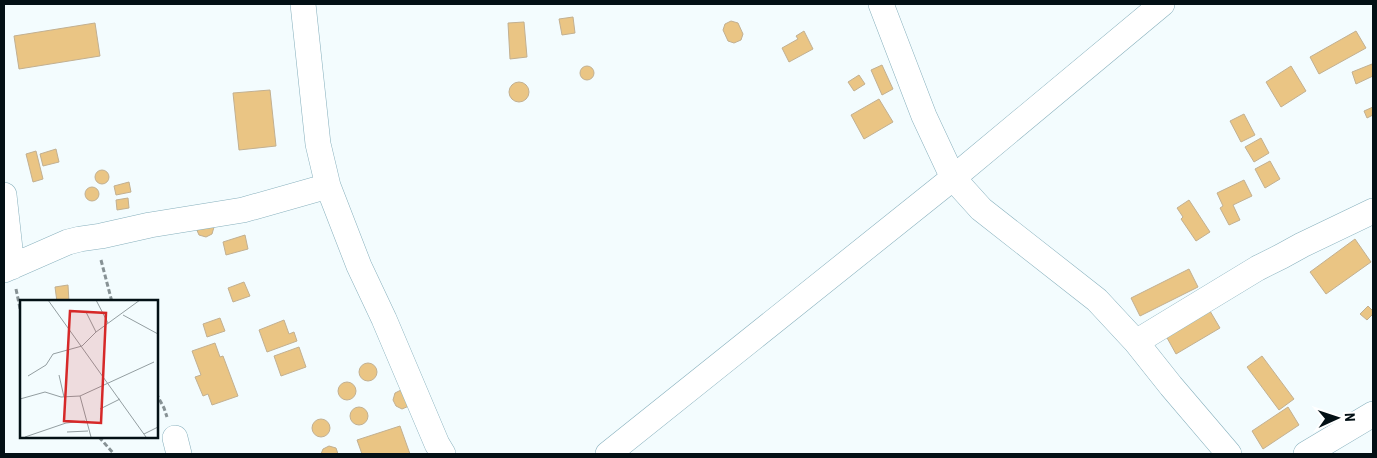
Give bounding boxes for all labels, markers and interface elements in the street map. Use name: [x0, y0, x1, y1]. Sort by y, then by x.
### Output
inset map: [20, 300, 158, 438]
north arrow: [1312, 393, 1362, 443]
text: N: [1342, 413, 1358, 422]

